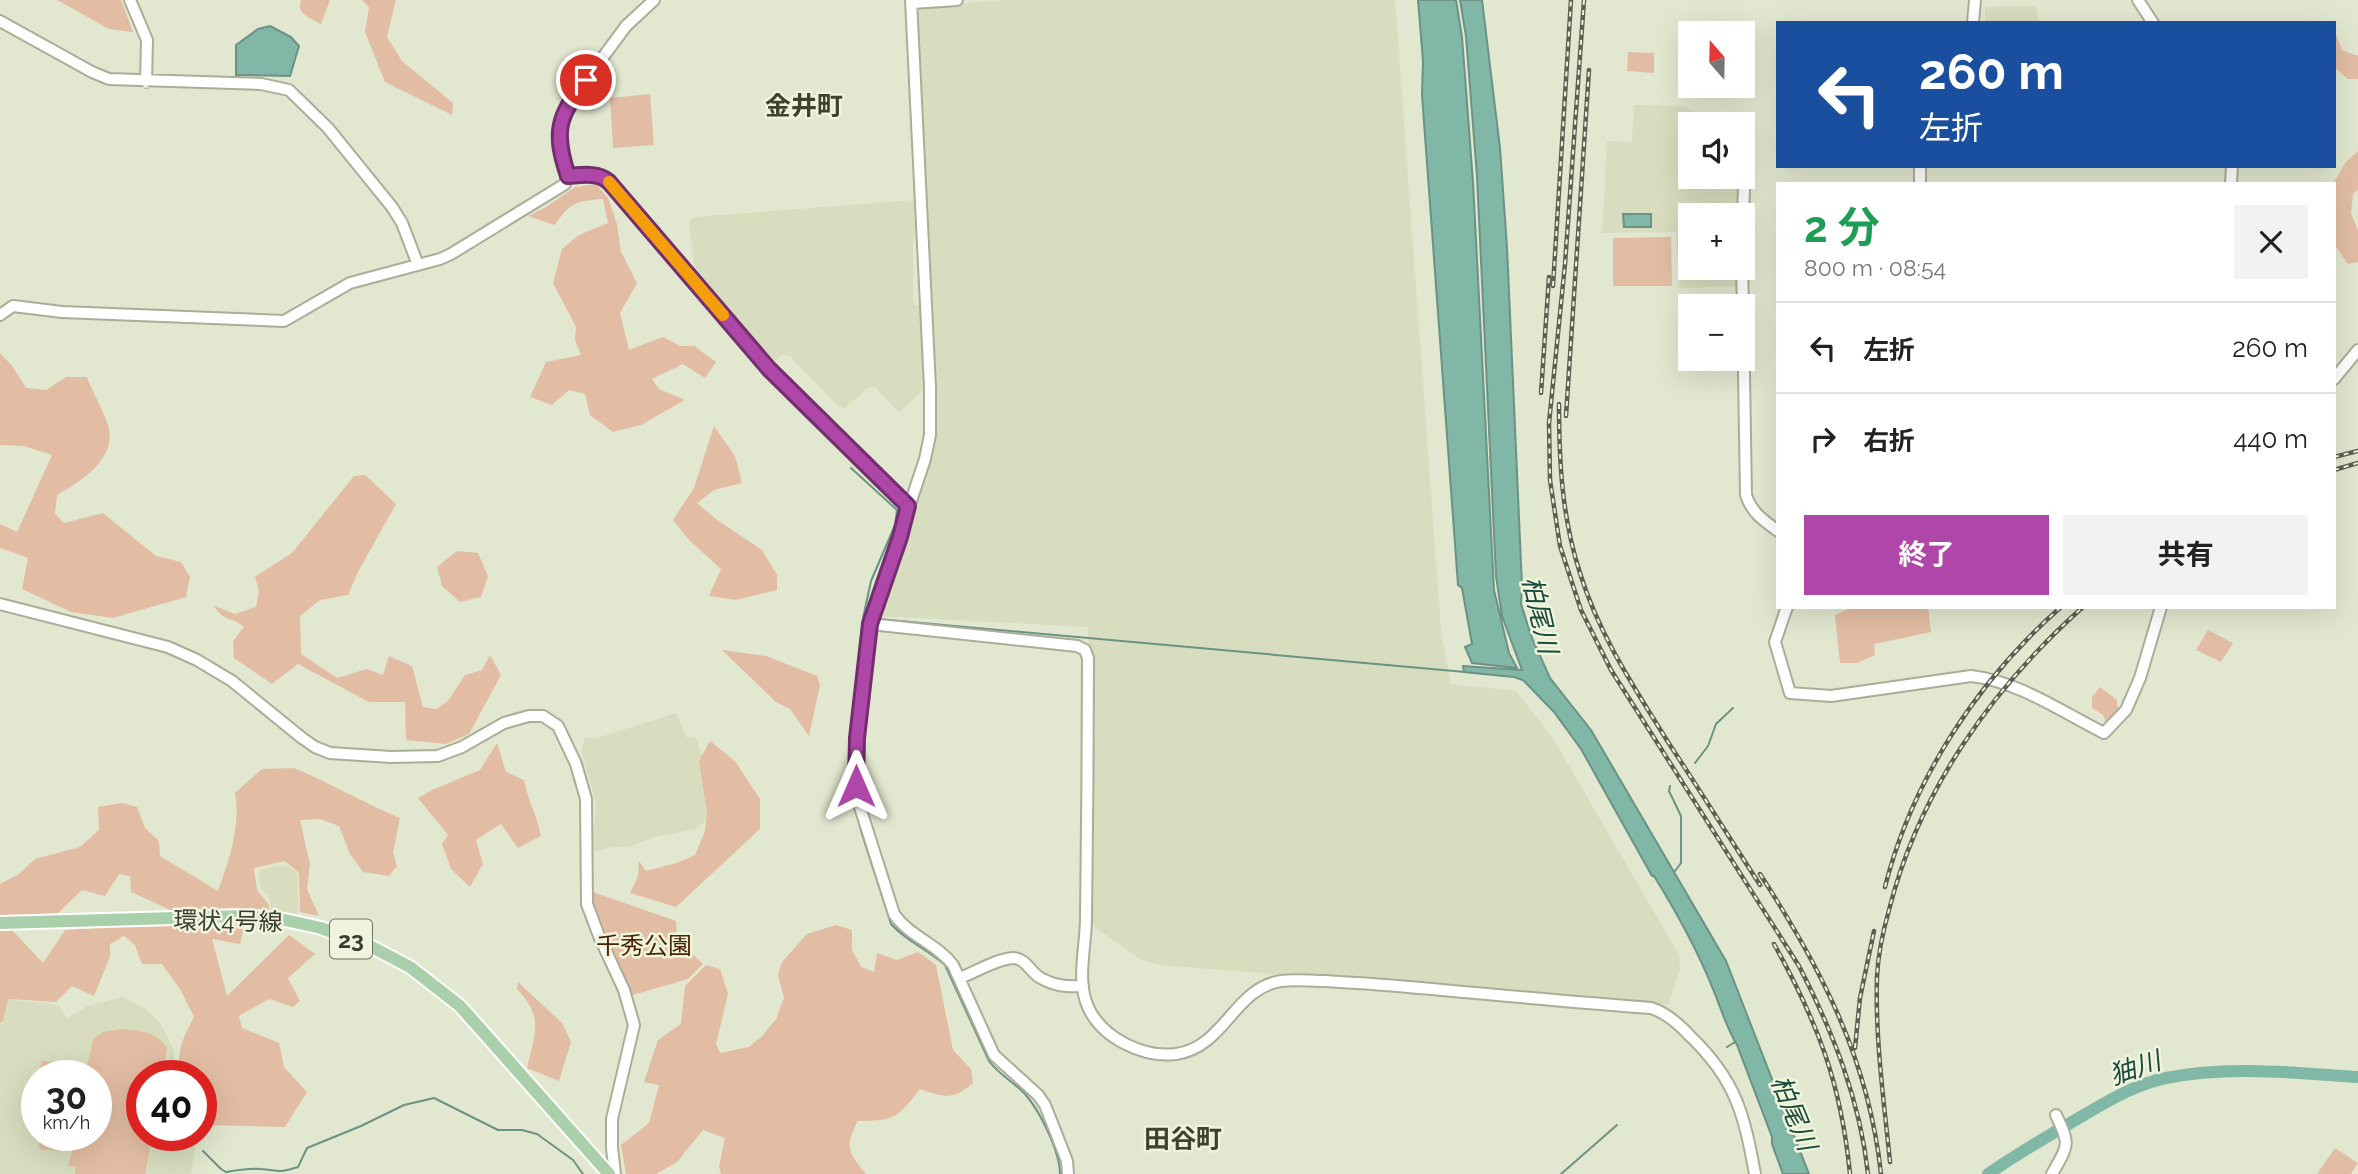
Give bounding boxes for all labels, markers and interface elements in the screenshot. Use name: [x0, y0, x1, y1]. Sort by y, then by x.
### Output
north arrow: [1678, 21, 1755, 98]
map controls: [1678, 21, 1755, 371]
text: 260 m: [1919, 43, 2064, 100]
icon: left: [1804, 49, 1895, 140]
pin: [556, 50, 616, 110]
icon: arrive: [567, 61, 605, 99]
district label: 金井町: [765, 91, 843, 121]
text: 左折: [1919, 109, 1983, 146]
button: sound: [1678, 112, 1755, 189]
button: +: [1678, 203, 1755, 280]
text: 2 分: [1804, 203, 1880, 252]
button: close: [2234, 205, 2308, 279]
text: 800 m · 08:54: [1804, 254, 1946, 281]
button: −: [1678, 294, 1755, 371]
icon: left: [1804, 329, 1842, 367]
text: 260 m: [2232, 333, 2308, 363]
text: 左折: [1863, 335, 1915, 365]
icon: right: [1804, 420, 1842, 458]
text: 440 m: [2233, 424, 2308, 454]
text: 右折: [1863, 426, 1915, 456]
button: 終了: [1804, 515, 2049, 595]
button: 共有: [2063, 515, 2308, 595]
water label: 柏尾川: [1517, 574, 1564, 659]
position arrow: [819, 749, 893, 823]
street label: 環状4号線: [173, 906, 283, 936]
road number: 23: [330, 920, 372, 958]
park label: 千秀公園: [596, 931, 692, 960]
water label: 㹨川: [2106, 1044, 2167, 1091]
speed limit sign: 40: [126, 1060, 217, 1151]
water label: 柏尾川: [1765, 1071, 1824, 1158]
text: 30: [46, 1076, 87, 1117]
text: km/h: [43, 1112, 90, 1133]
district label: 田谷町: [1144, 1124, 1222, 1154]

